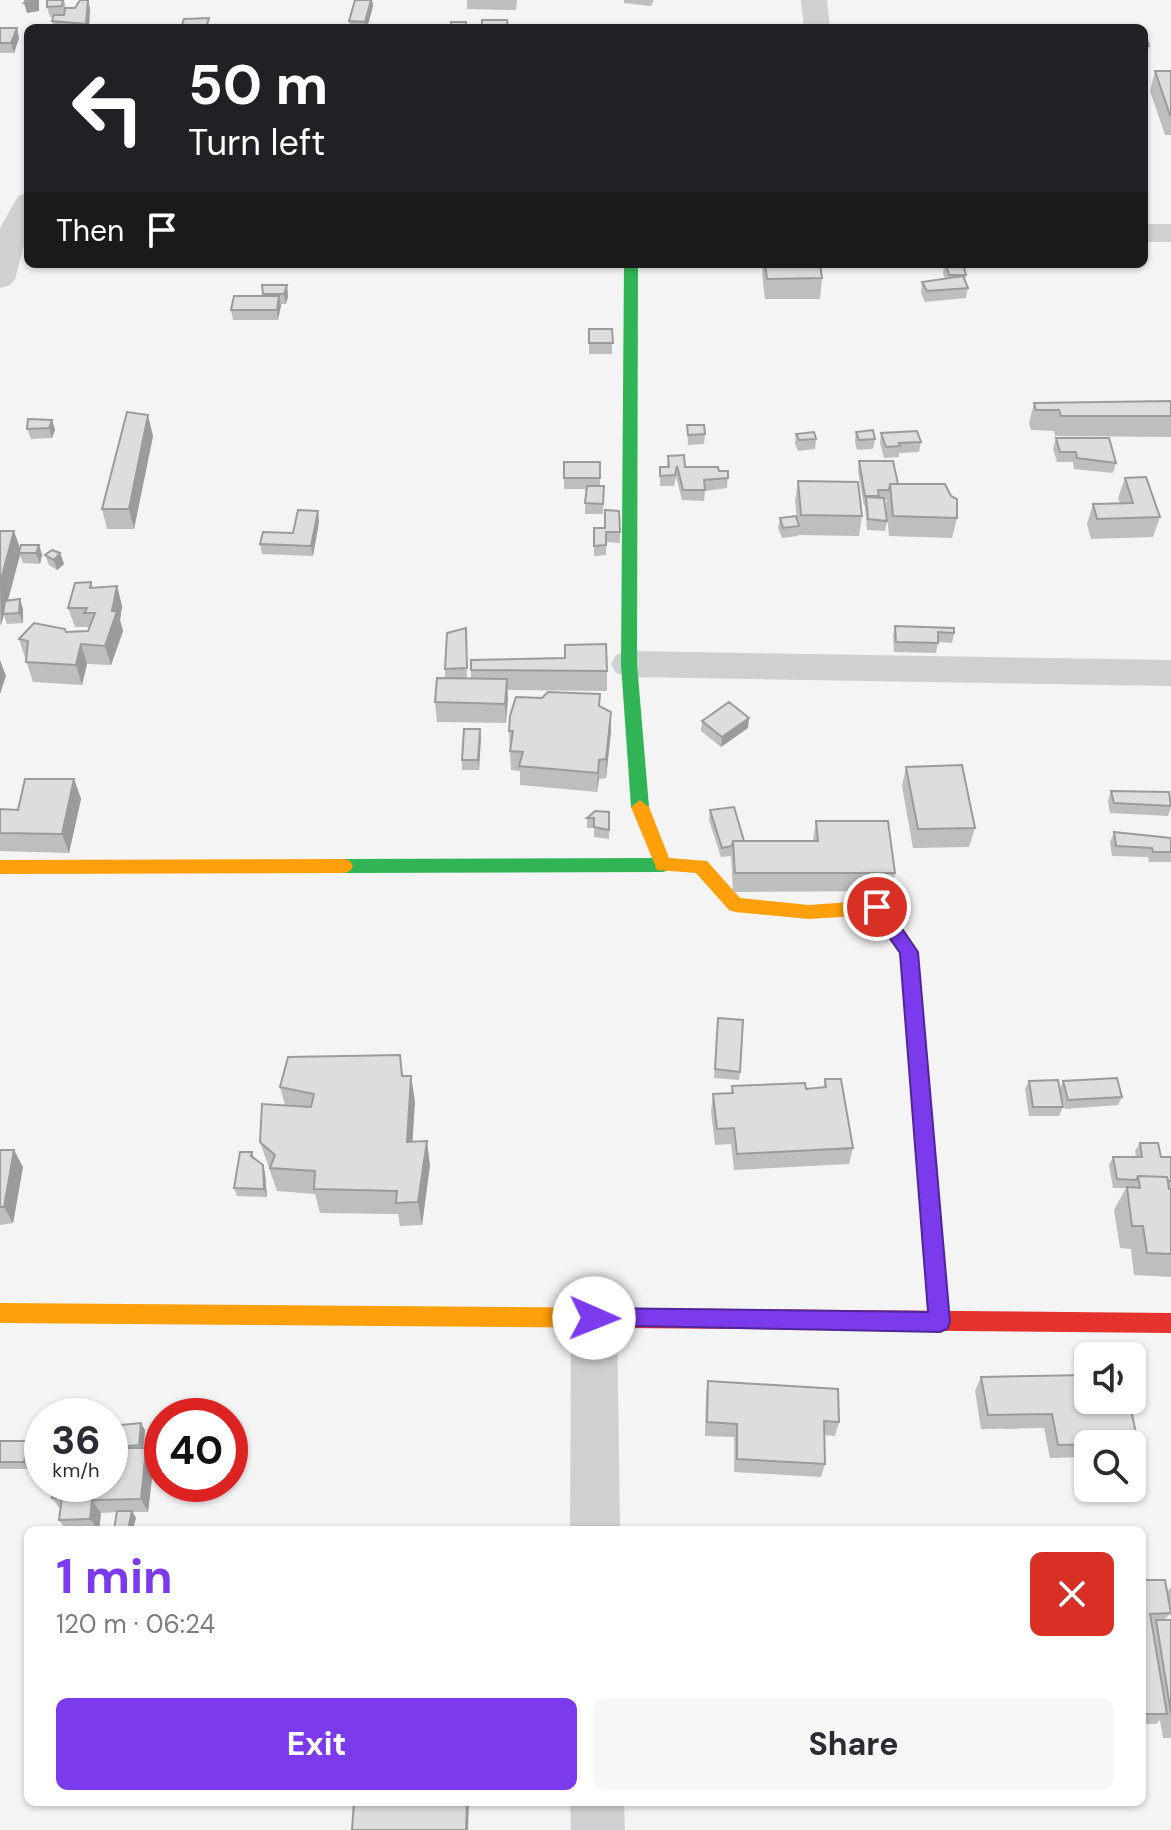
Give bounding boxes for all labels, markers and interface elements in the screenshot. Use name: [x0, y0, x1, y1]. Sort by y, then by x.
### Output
text: 50 m: [188, 48, 328, 121]
icon: left: [56, 56, 160, 160]
text: Turn left: [188, 119, 325, 166]
icon: arrive: [140, 208, 184, 252]
text: Then: [56, 211, 124, 250]
pin: [843, 873, 911, 941]
icon: arrive: [855, 885, 899, 929]
position arrow: [552, 1276, 636, 1360]
map controls: [1074, 1342, 1146, 1502]
button: sound: [1074, 1342, 1146, 1414]
speed limit sign: 40: [144, 1398, 248, 1502]
text: 36: [51, 1414, 101, 1466]
button: search: [1074, 1430, 1146, 1502]
text: km/h: [52, 1457, 100, 1483]
text: 1 min: [56, 1545, 173, 1608]
button: close: [1030, 1552, 1114, 1636]
text: 120 m · 06:24: [56, 1607, 215, 1641]
button: Exit: [56, 1698, 577, 1790]
button: Share: [593, 1698, 1114, 1790]

